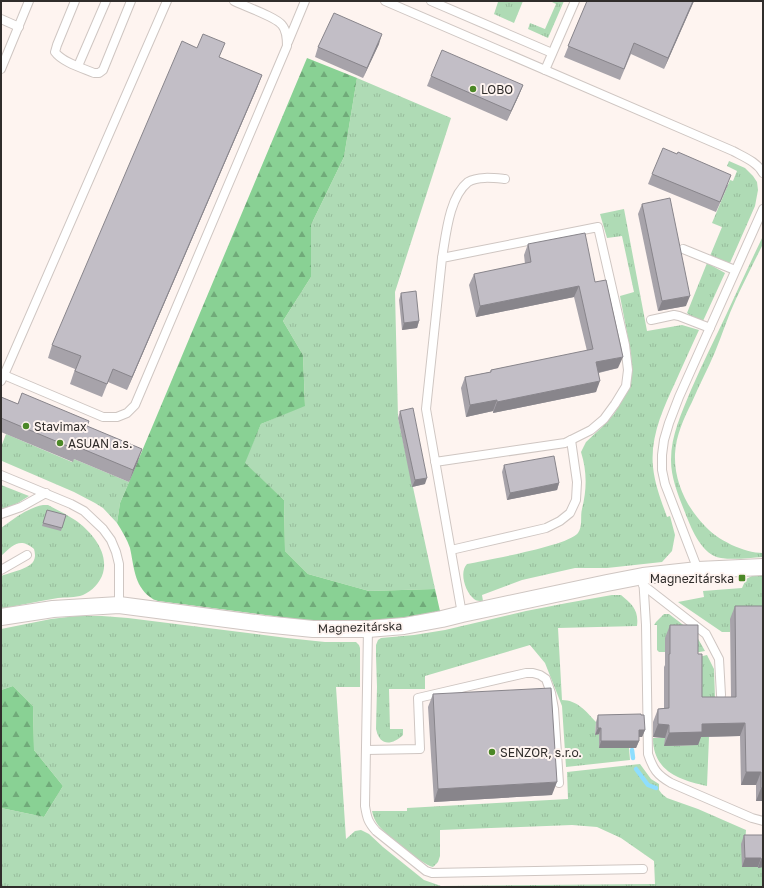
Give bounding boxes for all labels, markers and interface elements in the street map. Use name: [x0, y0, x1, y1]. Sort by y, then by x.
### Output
place label: LOBO: [481, 82, 513, 97]
marker: LOBO: [468, 84, 478, 94]
place label: Stavimax: [34, 419, 87, 434]
marker: Stavimax: [21, 421, 31, 431]
place label: ASUAN a.s.: [68, 436, 133, 451]
marker: ASUAN a.s.: [55, 438, 65, 448]
place label: Magnezitárska: [650, 571, 734, 586]
marker: Magnezitárska: [737, 573, 747, 583]
street label: Magnezitárska: [318, 618, 402, 636]
place label: SENZOR, s.r.o.: [500, 745, 582, 760]
marker: SENZOR, s.r.o.: [487, 747, 497, 757]

